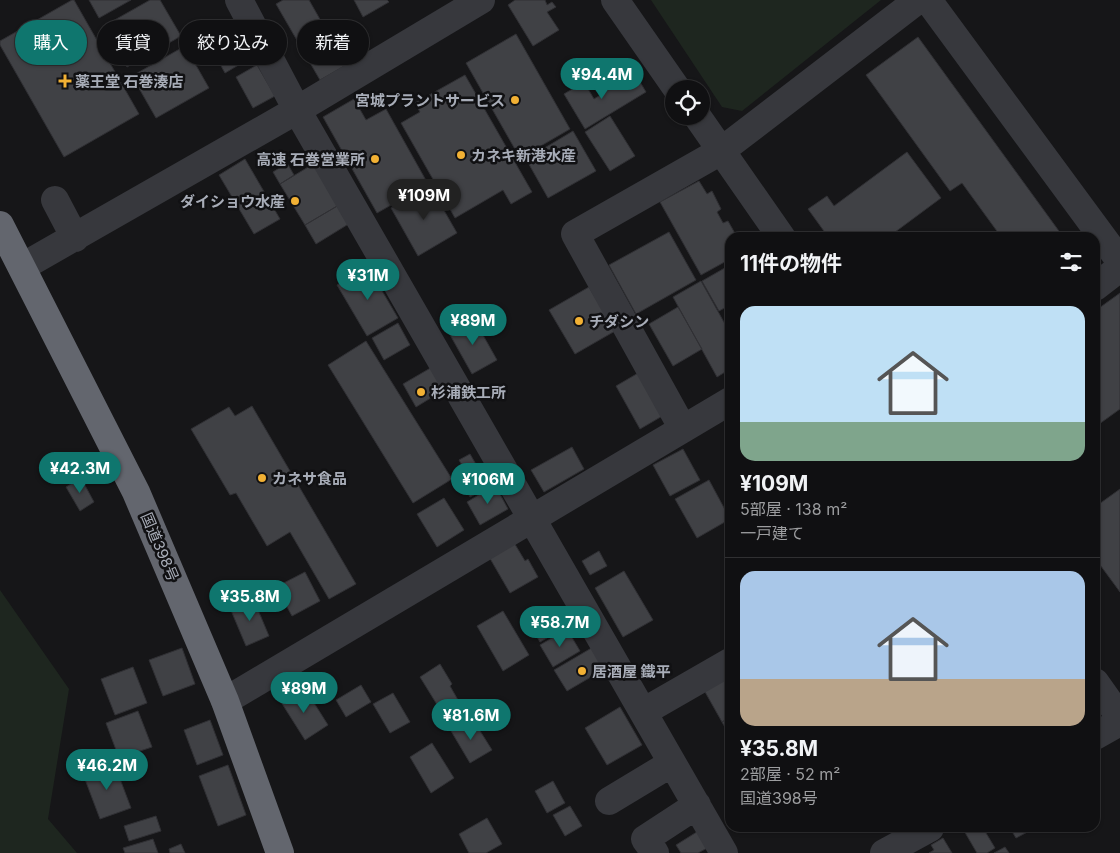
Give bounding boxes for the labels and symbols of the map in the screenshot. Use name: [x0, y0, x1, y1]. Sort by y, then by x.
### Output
pin: ¥94.4M: [561, 58, 643, 100]
place label: 薬王堂 石巻湊店: [75, 72, 184, 91]
marker: 薬王堂 石巻湊店: [59, 75, 71, 87]
place label: 宮城プラントサービス: [355, 91, 505, 110]
marker: 宮城プラントサービス: [509, 94, 521, 106]
place label: カネキ新港水産: [471, 146, 576, 165]
marker: カネキ新港水産: [455, 149, 467, 161]
place label: 高速 石巻営業所: [256, 150, 365, 169]
marker: 高速 石巻営業所: [369, 153, 381, 165]
pin: ¥109M: [389, 178, 459, 221]
place label: ダイショウ水産: [180, 192, 285, 211]
marker: ダイショウ水産: [289, 195, 301, 207]
pin: ¥31M: [338, 258, 398, 301]
pin: ¥89M: [443, 304, 503, 346]
place label: チダシン: [589, 312, 649, 331]
marker: チダシン: [573, 315, 585, 327]
place label: 杉浦鉄工所: [431, 383, 506, 402]
marker: 杉浦鉄工所: [415, 386, 427, 398]
pin: ¥42.3M: [39, 452, 121, 494]
pin: ¥106M: [453, 462, 523, 505]
place label: カネサ食品: [272, 469, 347, 488]
marker: カネサ食品: [256, 472, 268, 484]
street label: 国道398号: [137, 510, 183, 584]
pin: ¥35.8M: [209, 580, 291, 622]
pin: ¥58.7M: [519, 606, 601, 648]
place label: 居酒屋 鐵平: [592, 662, 671, 681]
marker: 居酒屋 鐵平: [576, 665, 588, 677]
pin: ¥89M: [274, 672, 334, 714]
pin: ¥81.6M: [430, 698, 512, 741]
pin: ¥46.2M: [66, 748, 148, 791]

